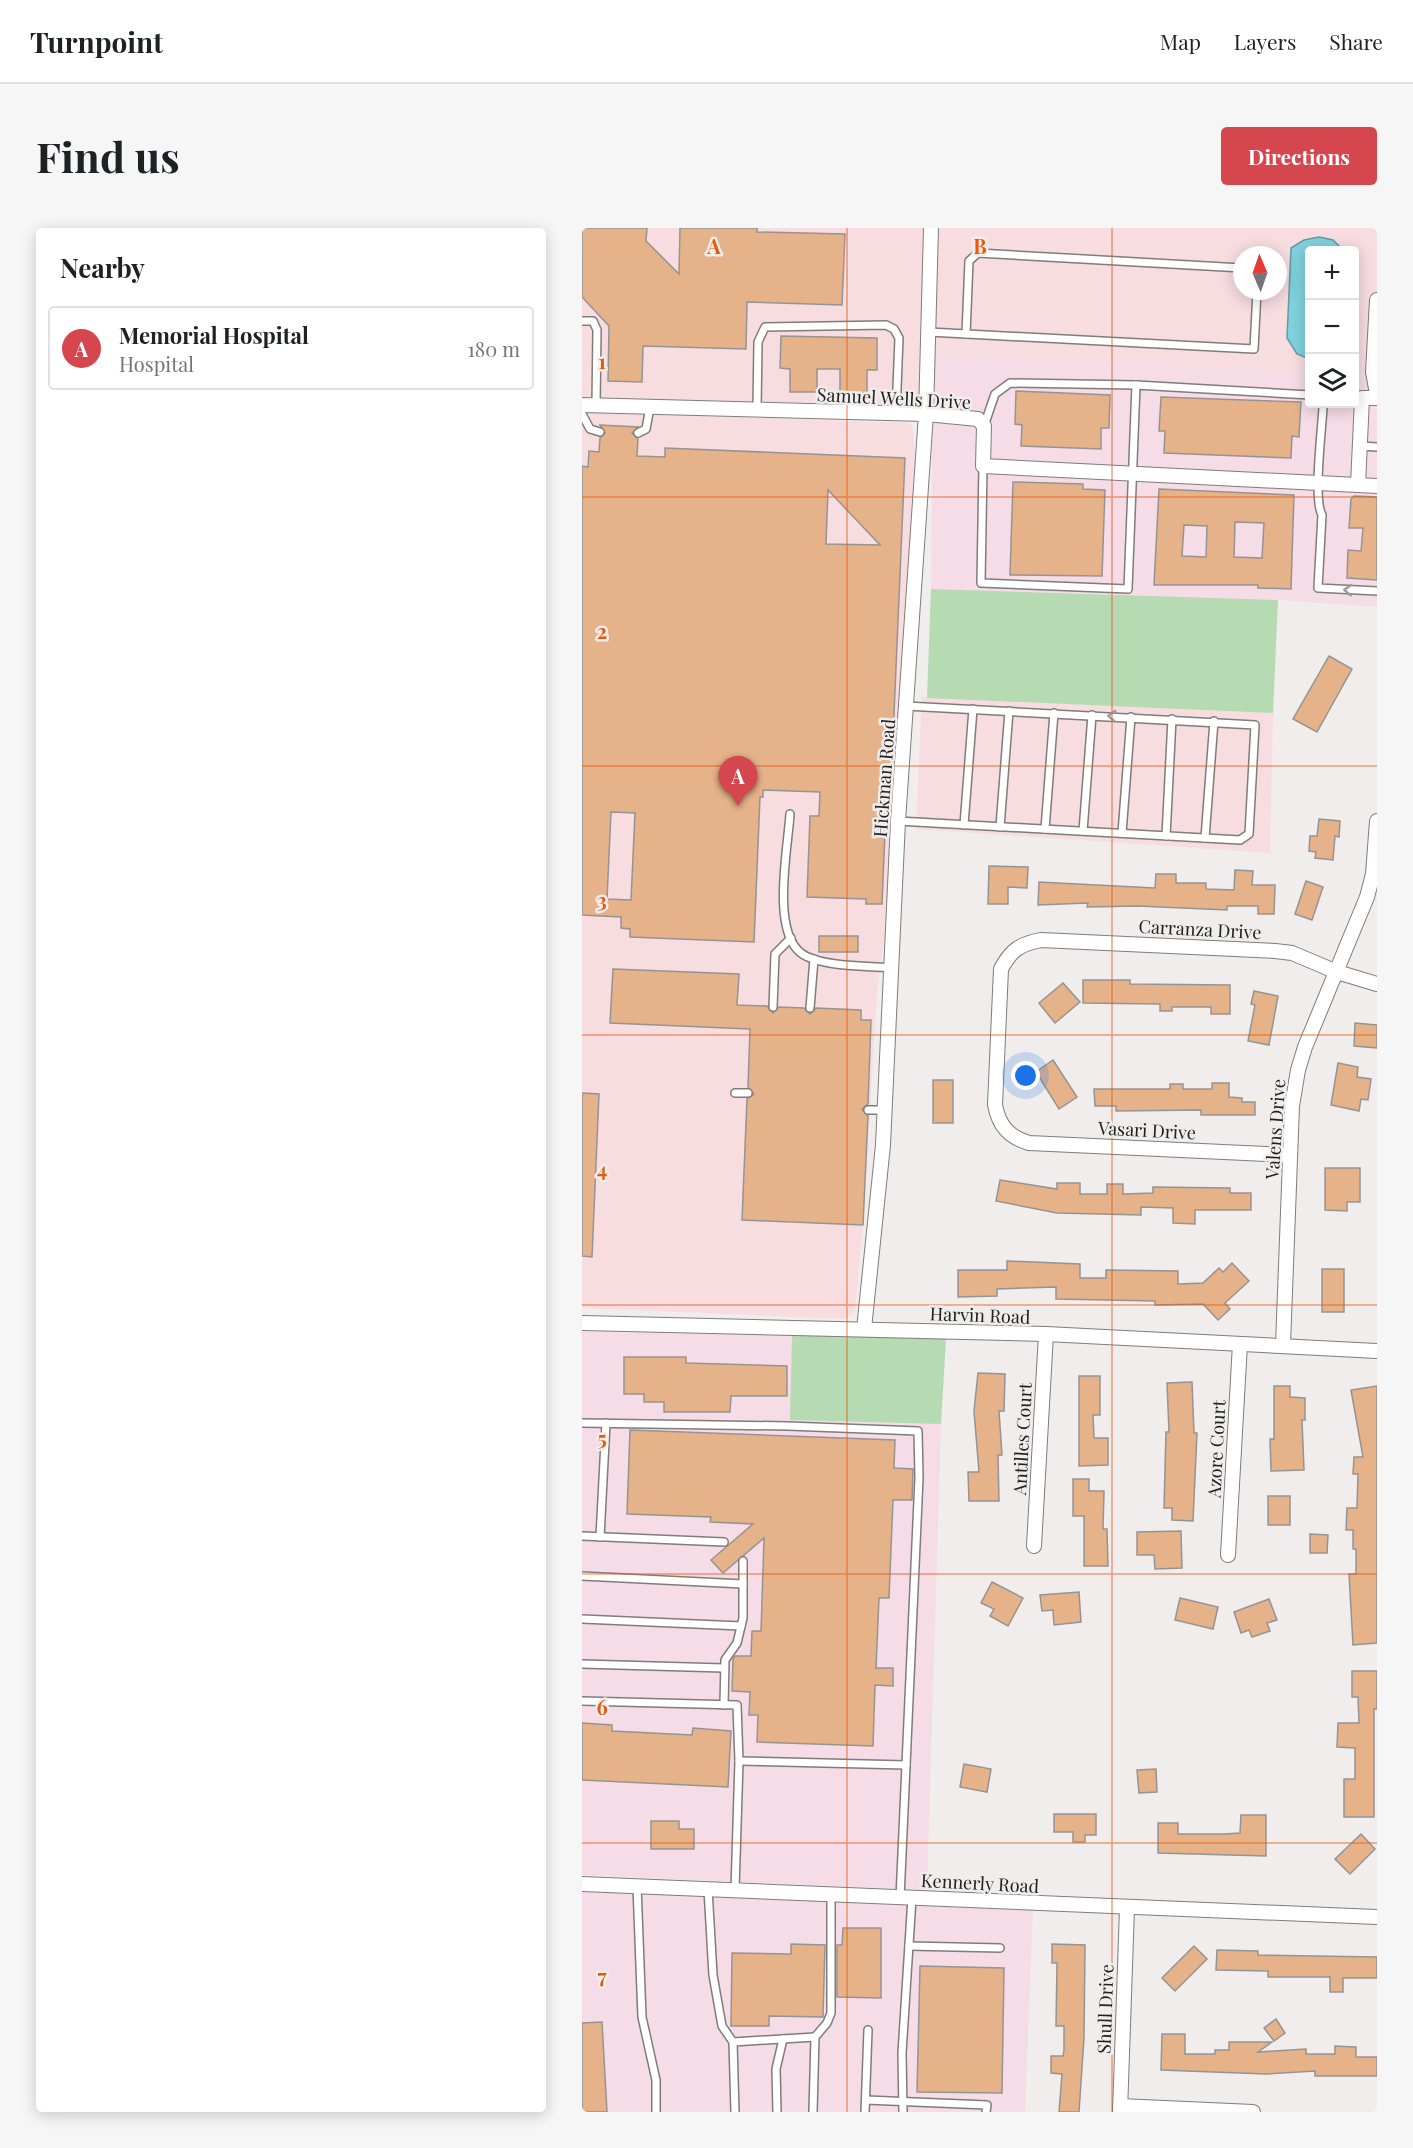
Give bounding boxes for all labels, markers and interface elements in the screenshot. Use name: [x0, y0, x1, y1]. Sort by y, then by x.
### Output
text: Turnpoint: [30, 23, 163, 60]
text: Map: [1160, 27, 1201, 55]
text: Layers: [1234, 27, 1296, 55]
text: Share: [1329, 27, 1383, 55]
button: Directions: [1221, 127, 1377, 185]
text: Find us: [36, 128, 180, 184]
text: A: [706, 232, 721, 259]
text: B: [973, 232, 987, 259]
north arrow: [1233, 246, 1287, 300]
map controls: [1305, 246, 1359, 408]
button: +: [1305, 246, 1359, 300]
text: Nearby: [60, 250, 145, 285]
button: −: [1305, 300, 1359, 354]
text: Memorial Hospital: [119, 320, 309, 350]
text: A: [75, 335, 88, 362]
text: 180 m: [467, 335, 520, 362]
text: 1: [598, 347, 606, 374]
text: Hospital: [119, 350, 194, 377]
button: layers: [1305, 354, 1359, 408]
street label: Samuel Wells Drive: [816, 382, 972, 414]
one-way arrow: [1343, 583, 1352, 596]
text: 2: [597, 617, 607, 644]
one-way arrow: [1108, 709, 1117, 722]
street label: Hickman Road: [868, 717, 900, 838]
pin: A: [718, 756, 758, 806]
text: 3: [597, 886, 607, 913]
street label: Carranza Drive: [1138, 914, 1262, 944]
your location: [1011, 1061, 1040, 1090]
street label: Valens Drive: [1259, 1078, 1290, 1181]
street label: Vasari Drive: [1096, 1115, 1197, 1145]
text: 4: [597, 1155, 607, 1182]
street label: Harvin Road: [929, 1301, 1031, 1329]
street label: Antilles Court: [1007, 1382, 1037, 1497]
street label: Azore Court: [1201, 1399, 1231, 1500]
text: 5: [597, 1424, 607, 1451]
text: 6: [596, 1693, 608, 1720]
street label: Kennerly Road: [920, 1868, 1040, 1898]
text: 7: [597, 1962, 607, 1989]
street label: Shull Drive: [1091, 1964, 1119, 2054]

